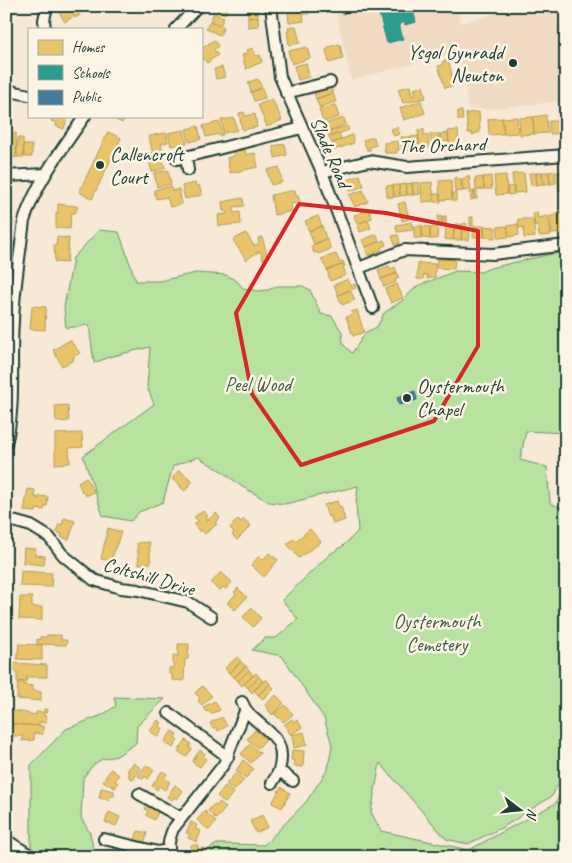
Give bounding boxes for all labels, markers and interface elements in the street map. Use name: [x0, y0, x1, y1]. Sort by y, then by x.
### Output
legend: [28, 28, 202, 118]
text: Homes: [72, 38, 106, 57]
place label: Ysgol Gynradd Newton: [407, 40, 506, 88]
marker: Ysgol Gynradd Newton: [507, 57, 519, 69]
text: Schools: [72, 64, 111, 83]
text: Public: [72, 88, 102, 107]
street label: Slade Road: [304, 113, 358, 195]
street label: The Orchard: [398, 131, 489, 160]
place label: Callencroft Court: [110, 142, 186, 190]
marker: Callencroft Court: [94, 159, 106, 171]
park label: Peel Wood: [225, 372, 294, 397]
place label: Oystermouth Chapel: [417, 374, 506, 422]
marker: Oystermouth Chapel: [401, 392, 413, 404]
street label: Coltshill Drive: [100, 552, 199, 602]
park label: Oystermouth Cemetery: [394, 609, 482, 657]
north arrow: [494, 786, 544, 836]
text: N: [522, 807, 541, 822]

